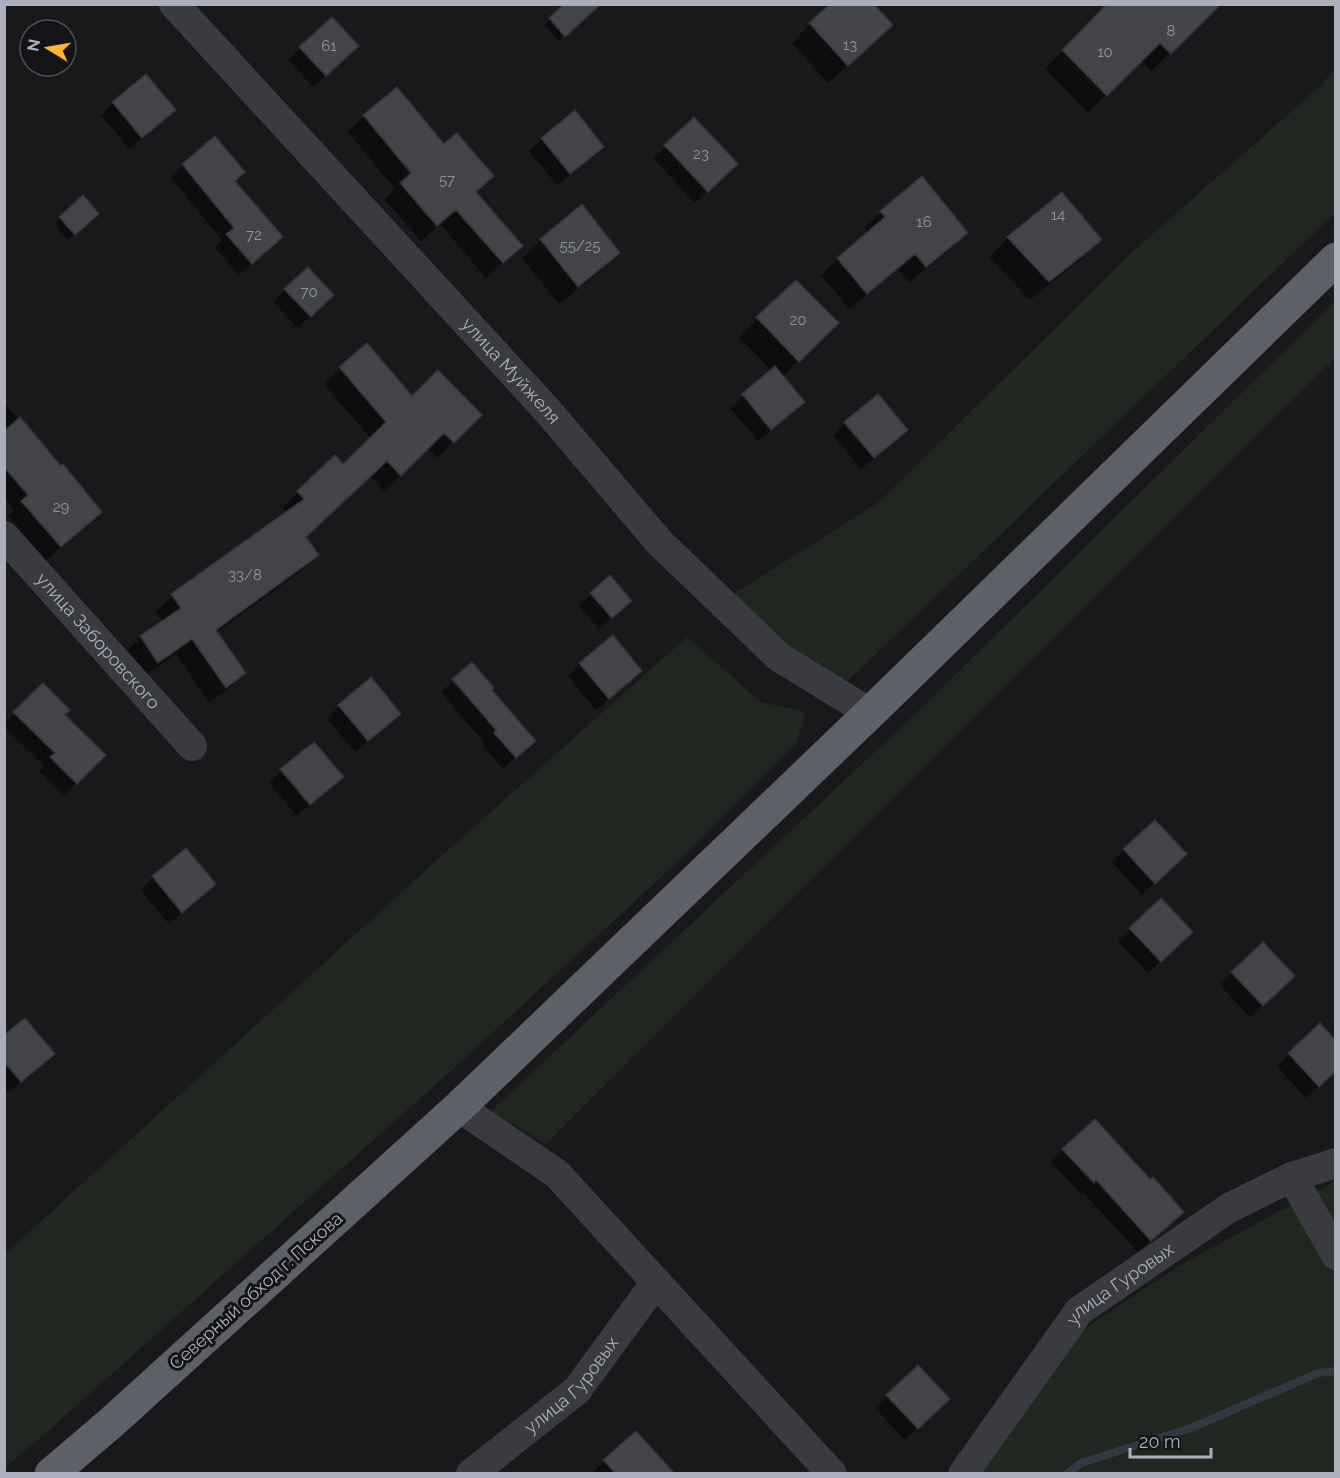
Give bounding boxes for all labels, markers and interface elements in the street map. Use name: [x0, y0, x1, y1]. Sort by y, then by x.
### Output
north arrow: [18, 18, 78, 78]
house number: 8: [1167, 22, 1176, 40]
house number: 13: [843, 36, 857, 54]
text: N: [23, 37, 44, 53]
house number: 61: [321, 37, 337, 55]
house number: 10: [1097, 43, 1113, 61]
house number: 23: [693, 145, 709, 163]
house number: 57: [439, 171, 455, 189]
house number: 14: [1051, 206, 1065, 224]
house number: 16: [916, 213, 932, 231]
house number: 72: [246, 226, 262, 244]
house number: 55/25: [559, 237, 601, 255]
house number: 70: [300, 283, 318, 301]
house number: 20: [790, 311, 807, 329]
street label: улица Муйжеля: [457, 313, 565, 428]
house number: 29: [53, 498, 70, 516]
house number: 33/8: [228, 566, 262, 584]
street label: улица Заборовского: [32, 568, 165, 713]
street label: Северный обход г. Пскова: [165, 1207, 346, 1374]
street label: улица Гуровых: [1061, 1238, 1178, 1329]
street label: улица Гуровых: [520, 1332, 623, 1438]
scale bar: [1130, 1421, 1211, 1459]
text: 20 m: [1139, 1431, 1181, 1452]

